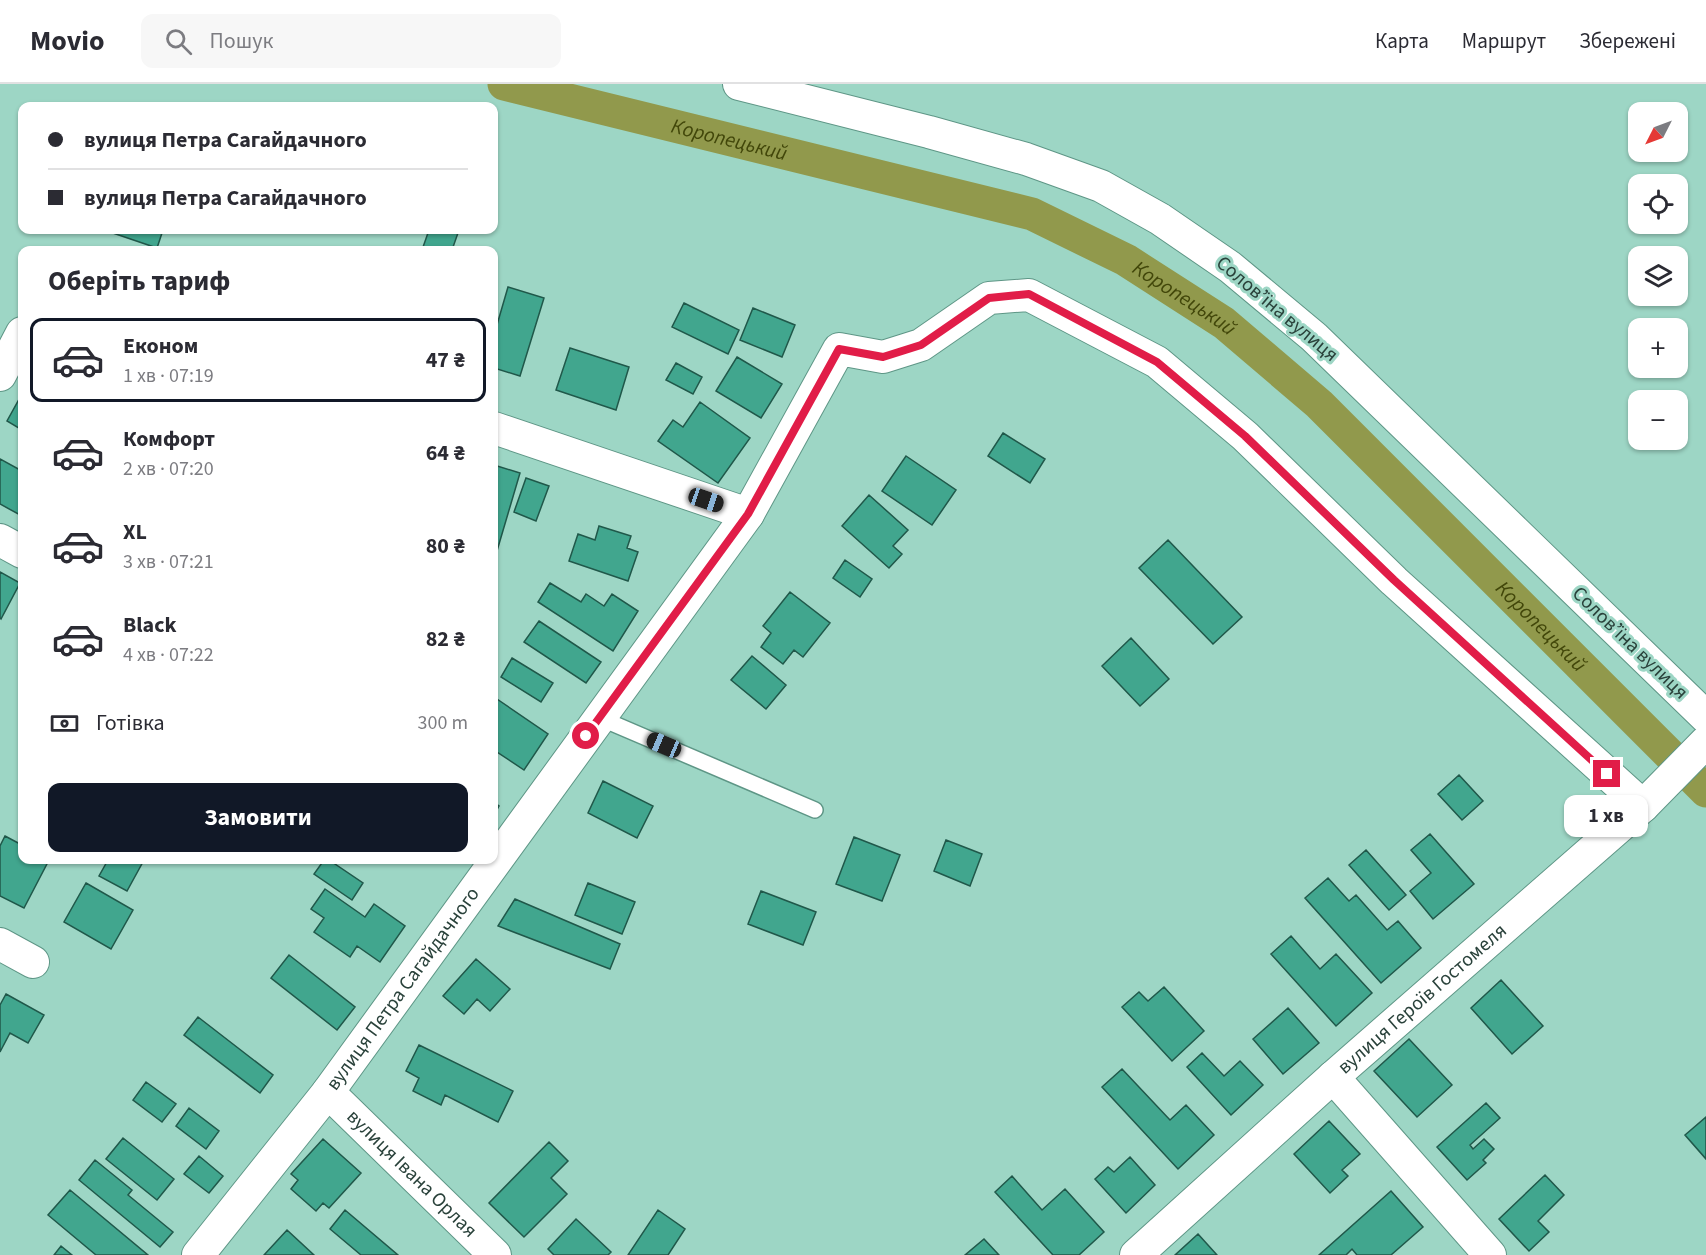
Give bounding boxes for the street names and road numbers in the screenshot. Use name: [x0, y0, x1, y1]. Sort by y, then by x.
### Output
street label: Соловʼїна вулиця: [1210, 249, 1344, 369]
street label: Соловʼїна вулиця: [1566, 580, 1694, 706]
street label: вулиця Петра Сагайдачного: [320, 881, 486, 1096]
street label: вулиця Героїв Гостомеля: [1332, 917, 1513, 1081]
street label: вулиця Івана Орлая: [340, 1103, 483, 1244]

